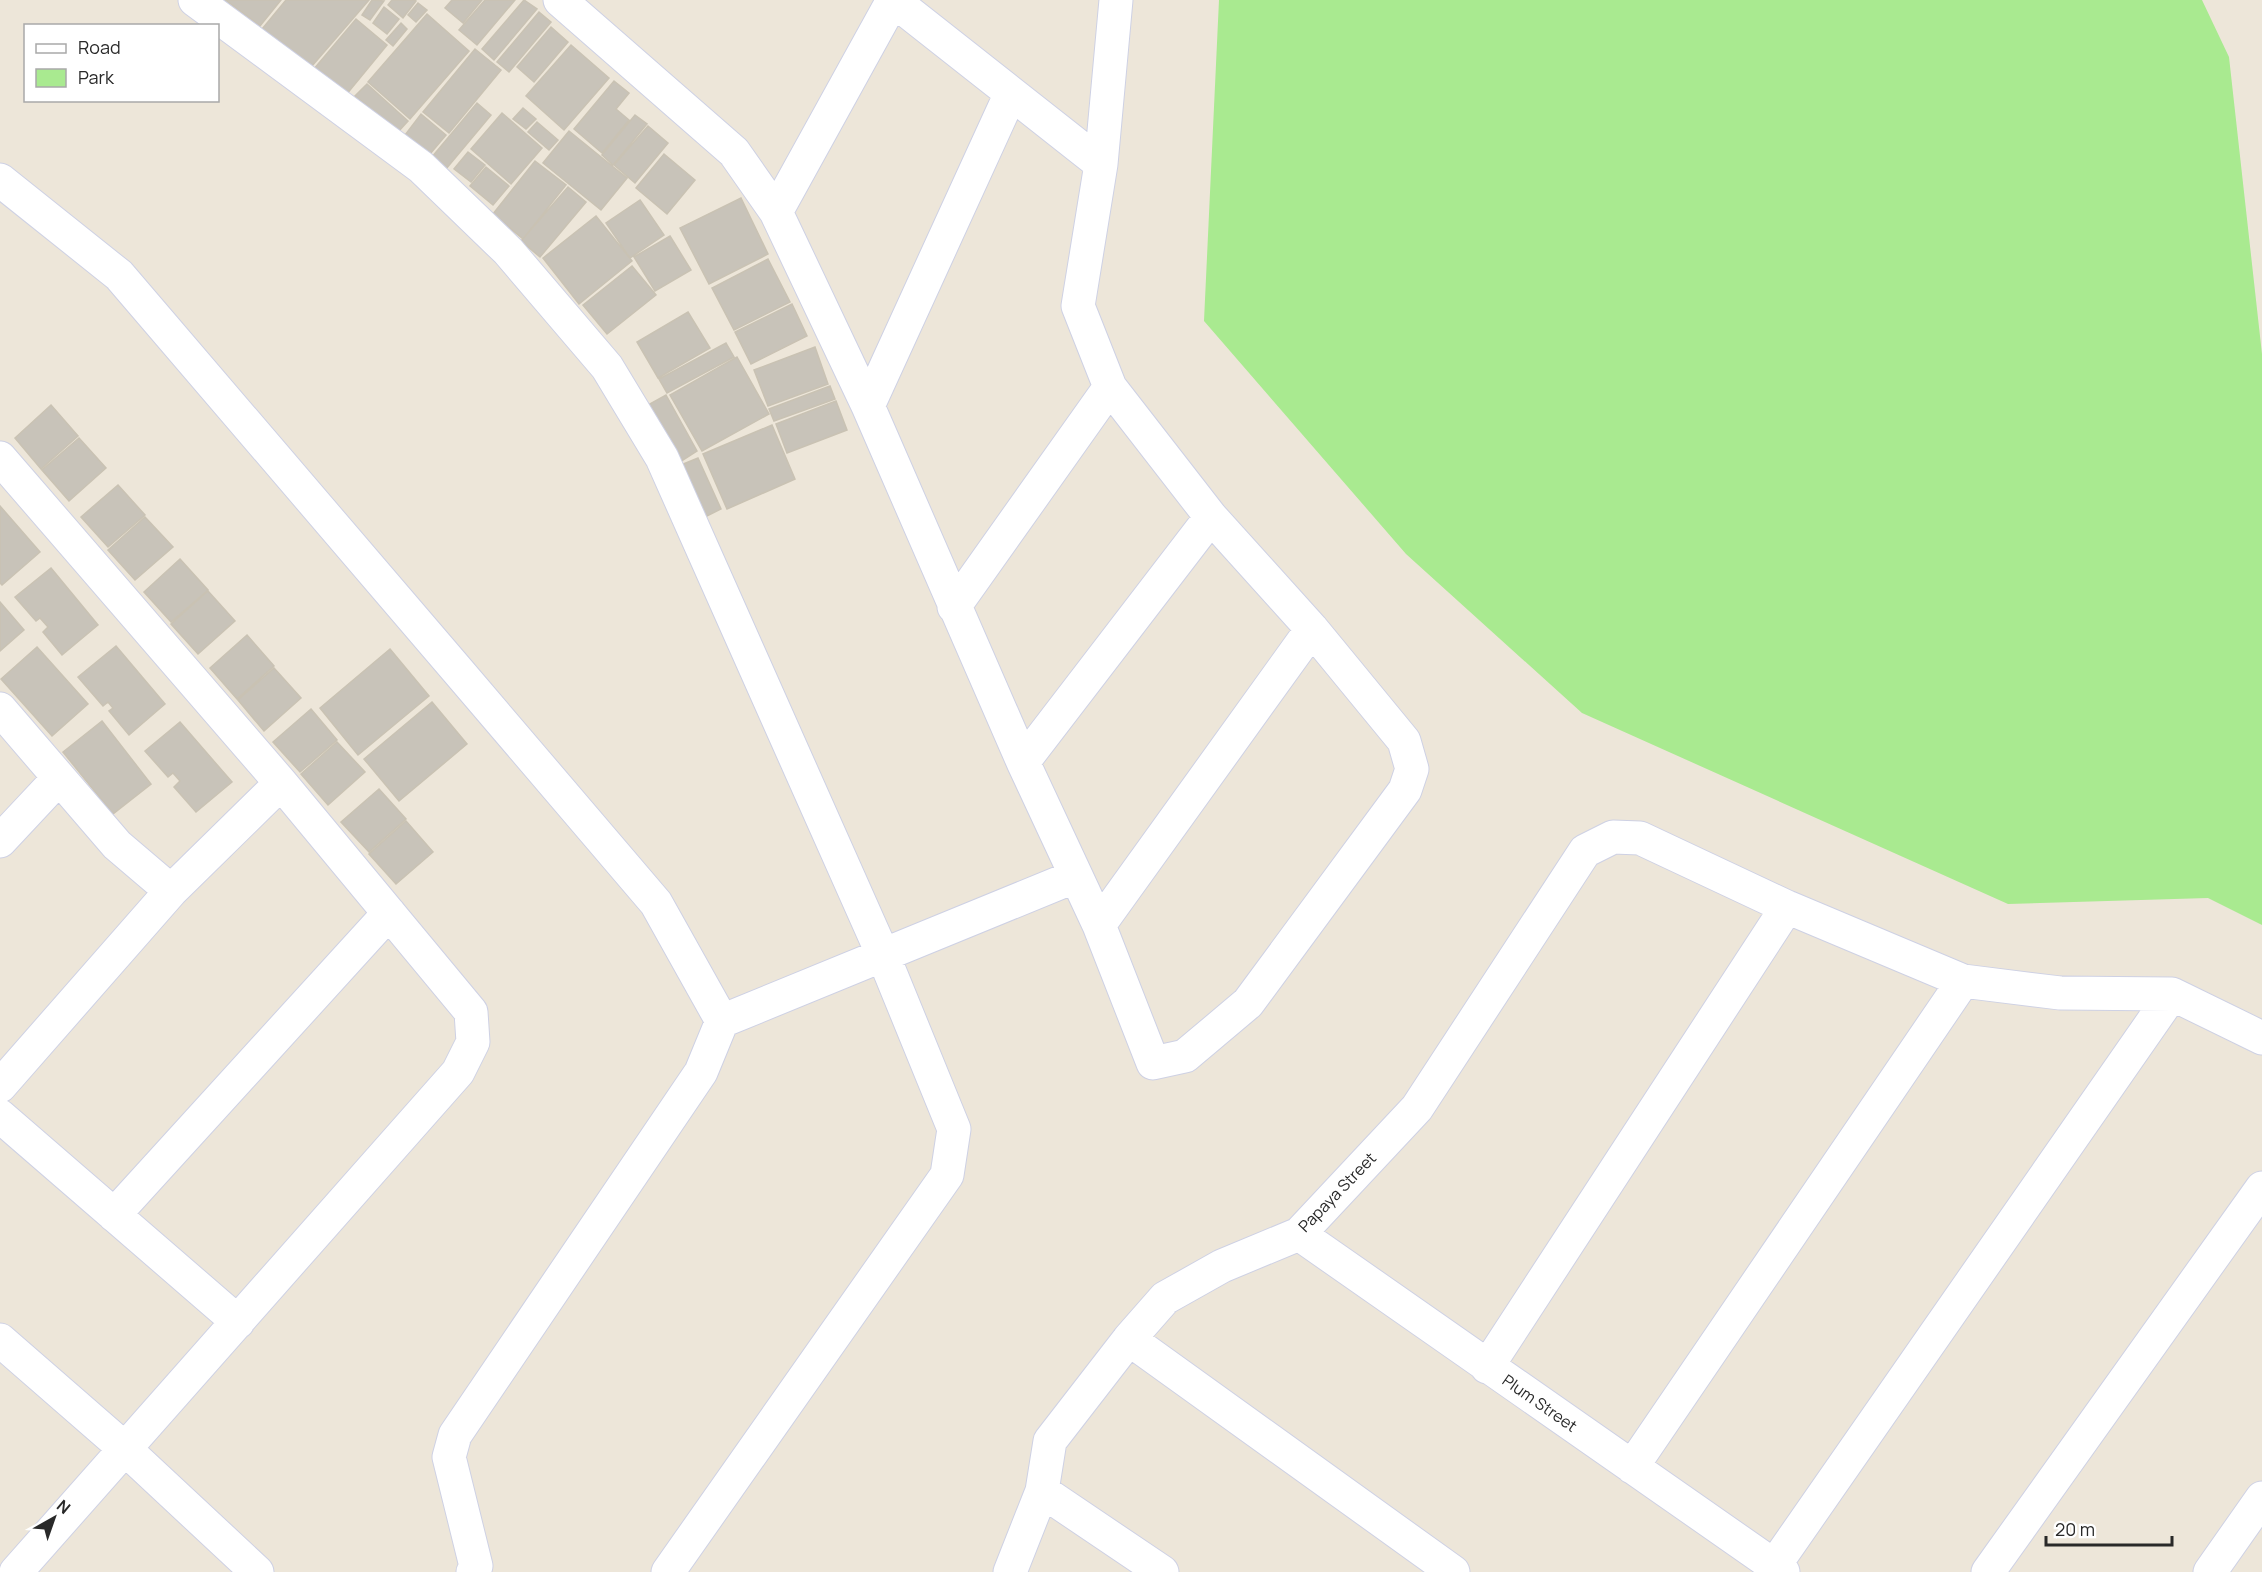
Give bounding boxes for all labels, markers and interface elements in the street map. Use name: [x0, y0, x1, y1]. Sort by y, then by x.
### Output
legend: [24, 24, 219, 102]
text: Road: [78, 35, 121, 59]
text: Park: [78, 65, 115, 89]
street label: Papaya Street: [1293, 1147, 1381, 1237]
street label: Plum Street: [1498, 1369, 1582, 1437]
north arrow: [24, 1488, 84, 1548]
text: N: [52, 1494, 75, 1519]
scale bar: [2046, 1509, 2172, 1547]
text: 20 m: [2055, 1517, 2095, 1541]

